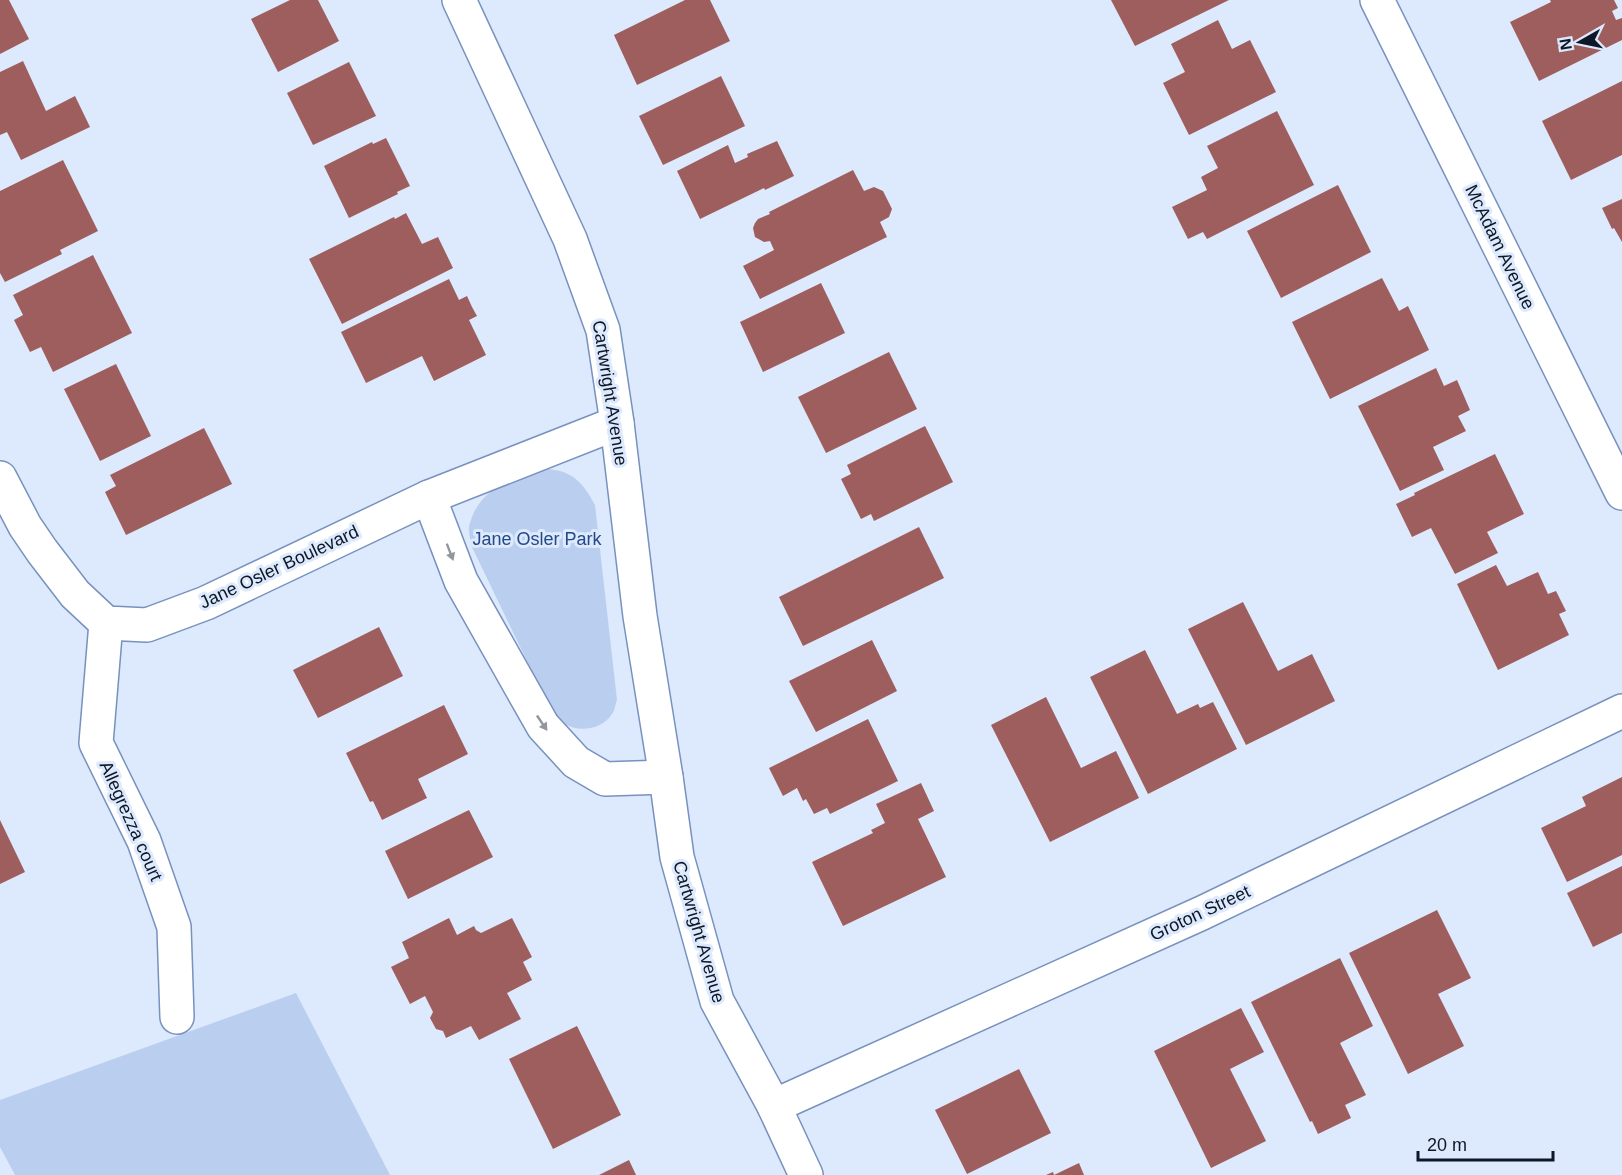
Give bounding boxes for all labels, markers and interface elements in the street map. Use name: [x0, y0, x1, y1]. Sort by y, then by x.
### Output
north arrow: [1550, 12, 1610, 72]
text: N: [1556, 37, 1575, 51]
street label: McAdam Avenue: [1461, 182, 1539, 312]
street label: Cartwright Avenue: [589, 319, 631, 467]
street label: Jane Osler Boulevard: [196, 521, 362, 613]
park label: Jane Osler Park: [472, 529, 603, 549]
one-way arrow: [445, 543, 455, 561]
one-way arrow: [536, 715, 547, 731]
street label: Allegrezza court: [96, 758, 166, 884]
street label: Cartwright Avenue: [669, 859, 729, 1005]
street label: Groton Street: [1147, 881, 1253, 945]
scale bar: [1418, 1124, 1553, 1162]
text: 20 m: [1427, 1135, 1467, 1155]

